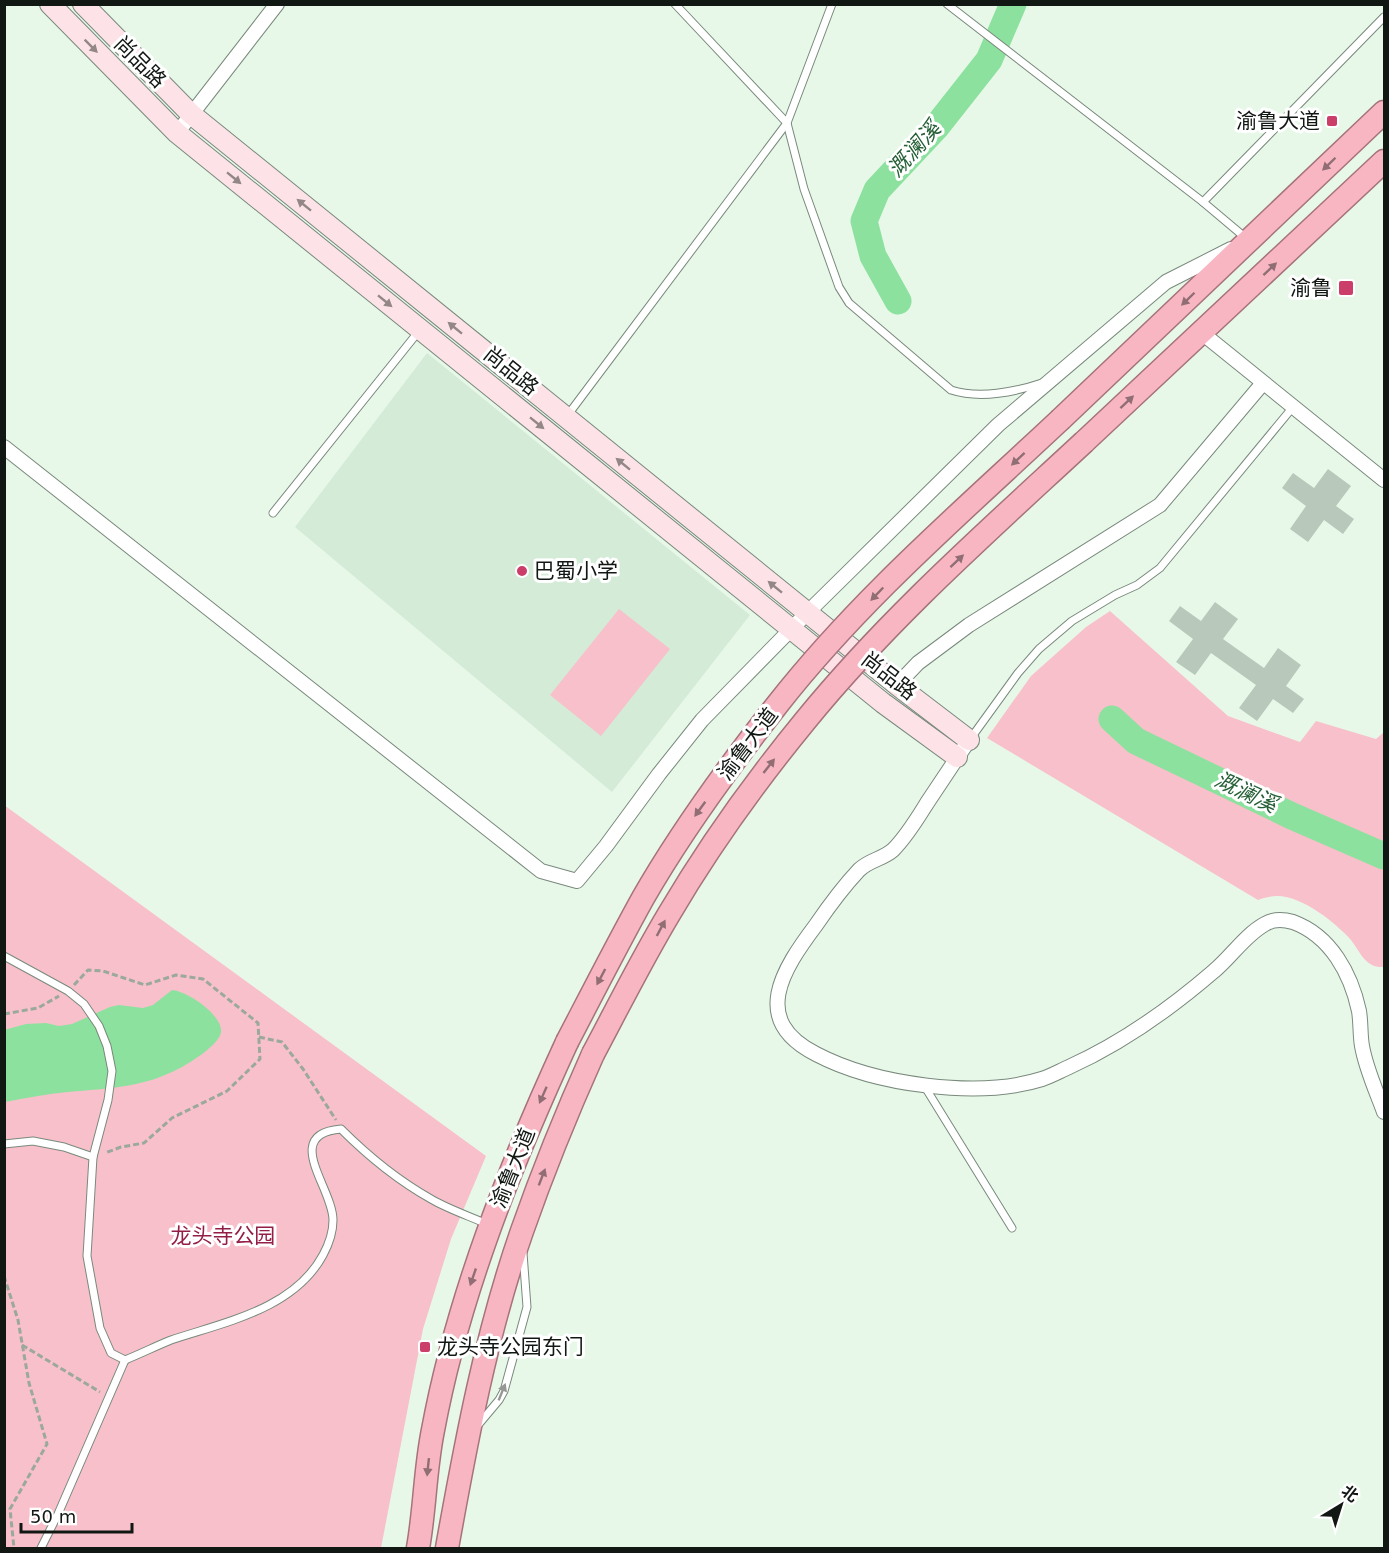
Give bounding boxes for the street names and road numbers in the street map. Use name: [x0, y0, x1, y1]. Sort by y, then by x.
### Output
street label: 尚品路: [109, 31, 171, 93]
street label: 尚品路: [479, 342, 543, 400]
street label: 尚品路: [857, 647, 921, 705]
street label: 渝鲁大道: [713, 703, 783, 785]
street label: 渝鲁大道: [486, 1125, 540, 1211]

